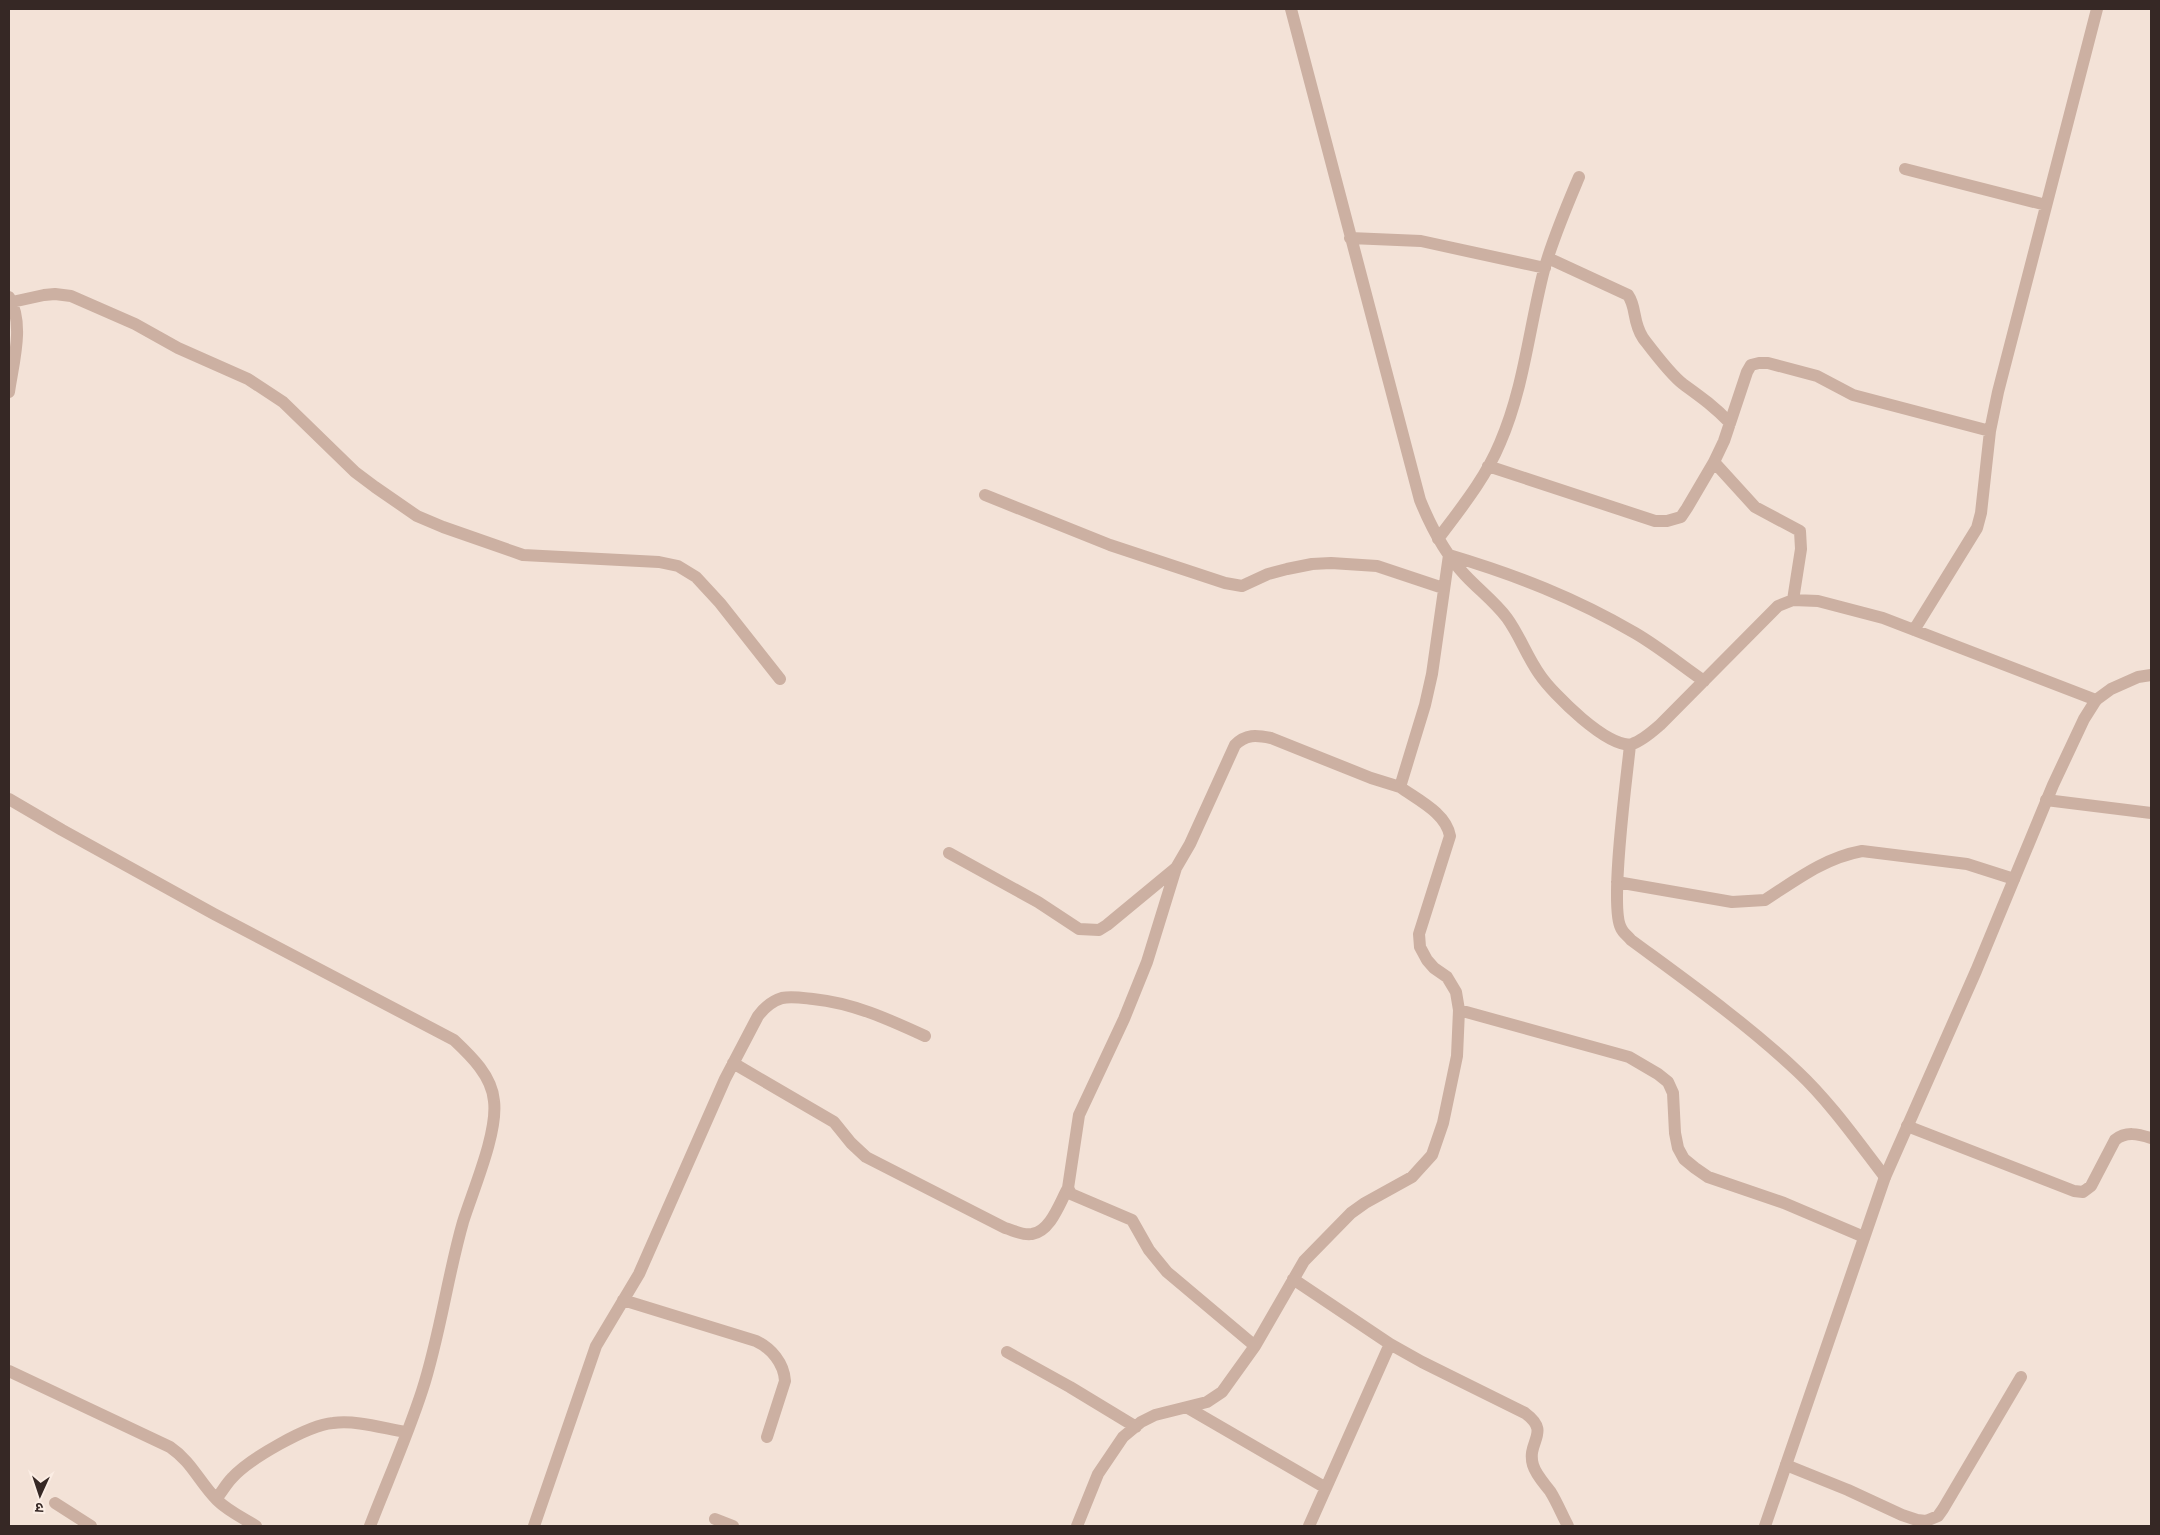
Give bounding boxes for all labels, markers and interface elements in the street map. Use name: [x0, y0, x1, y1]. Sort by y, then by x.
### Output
north arrow: [15, 1470, 65, 1520]
text: उ: [34, 1499, 44, 1518]

